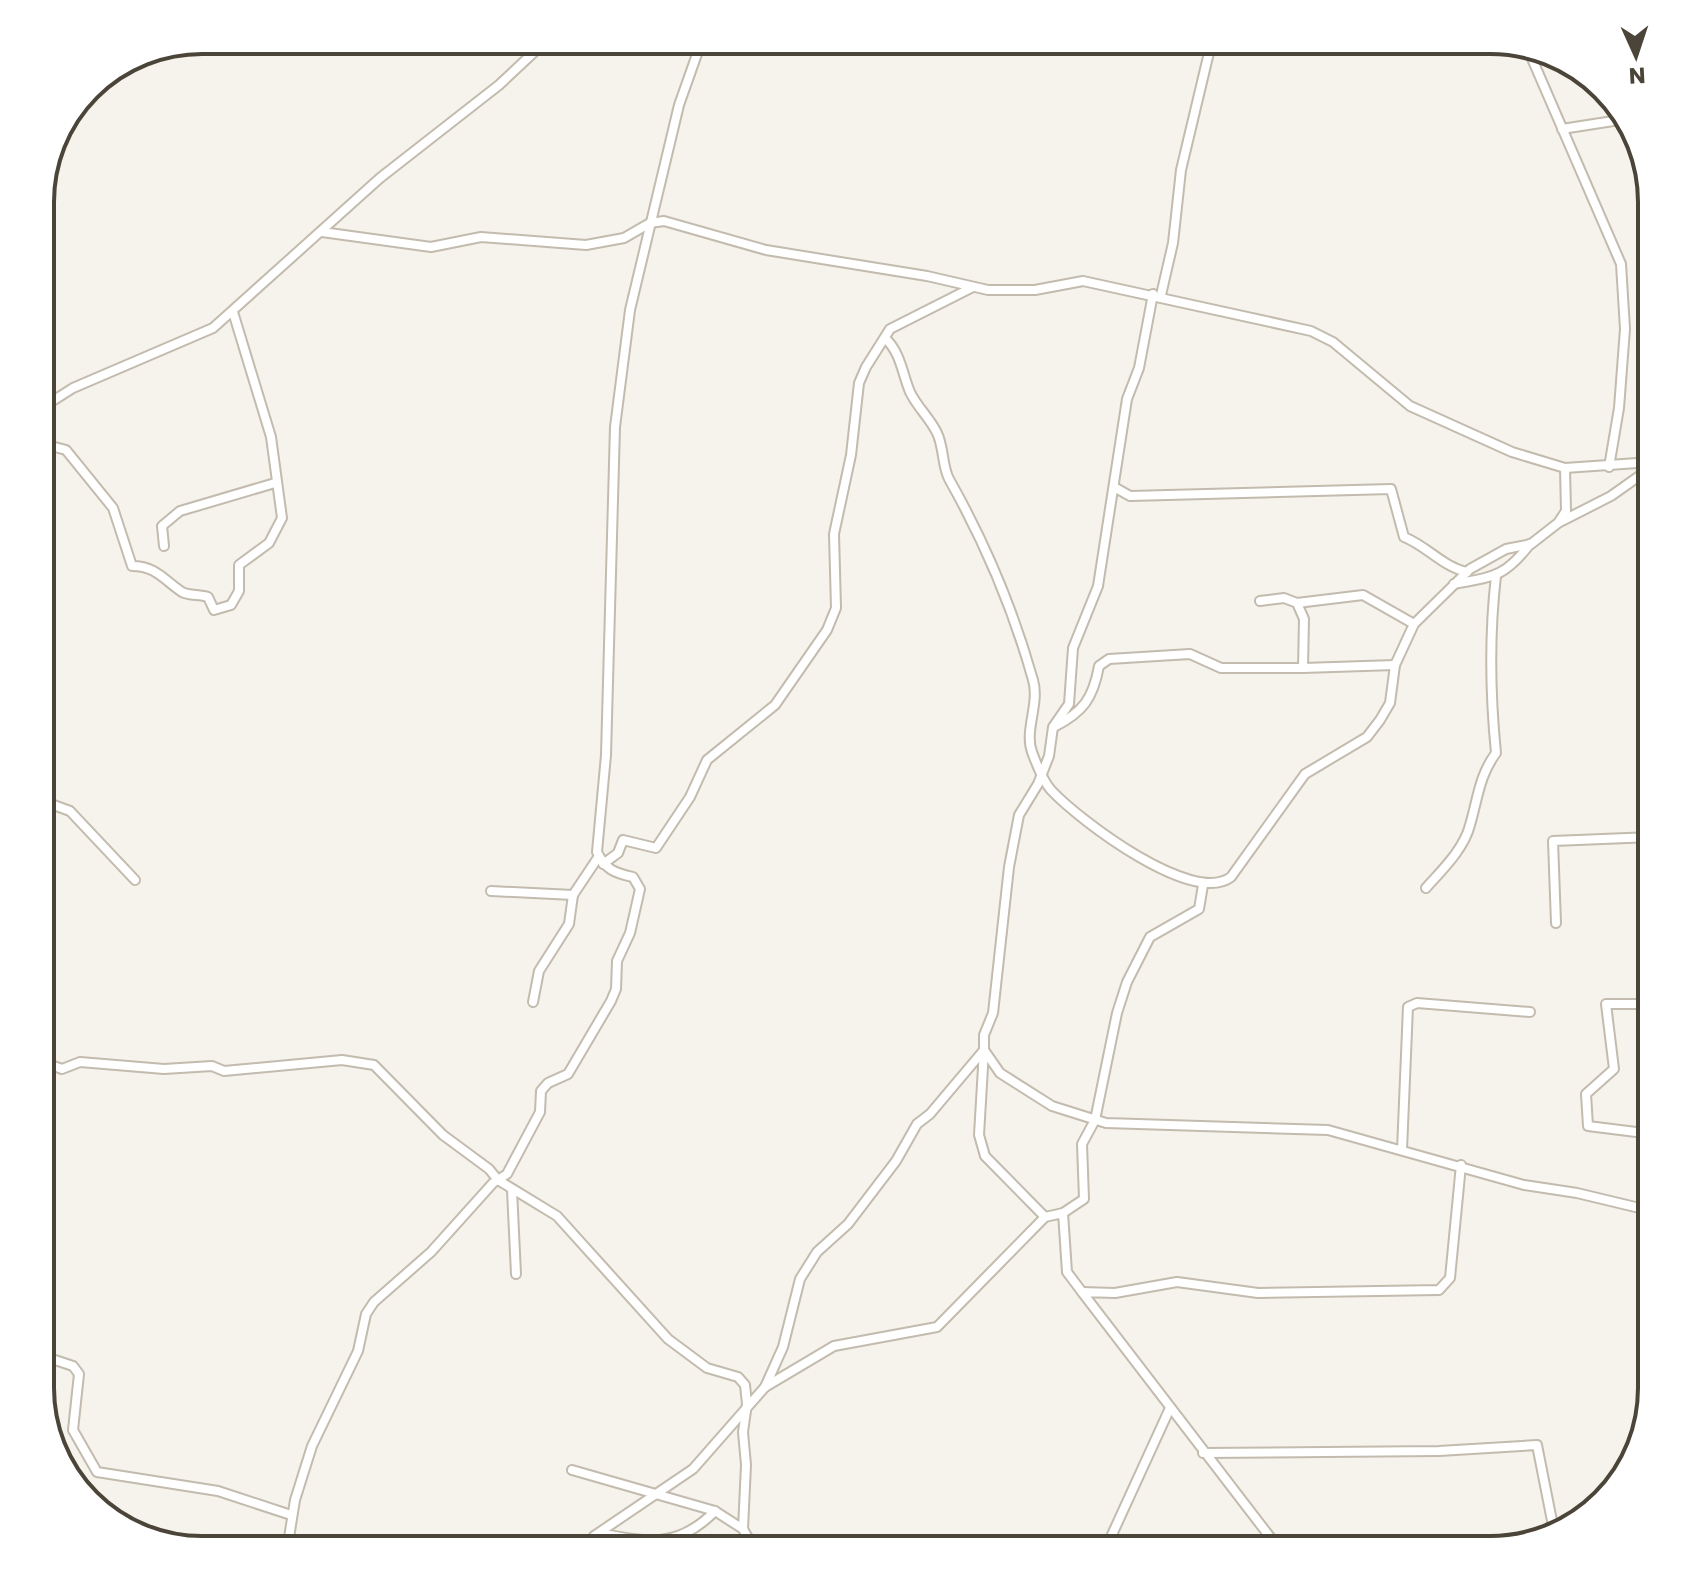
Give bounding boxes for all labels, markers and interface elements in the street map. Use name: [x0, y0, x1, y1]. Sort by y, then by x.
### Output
north arrow: [1596, 16, 1676, 96]
text: N: [1628, 60, 1646, 91]

